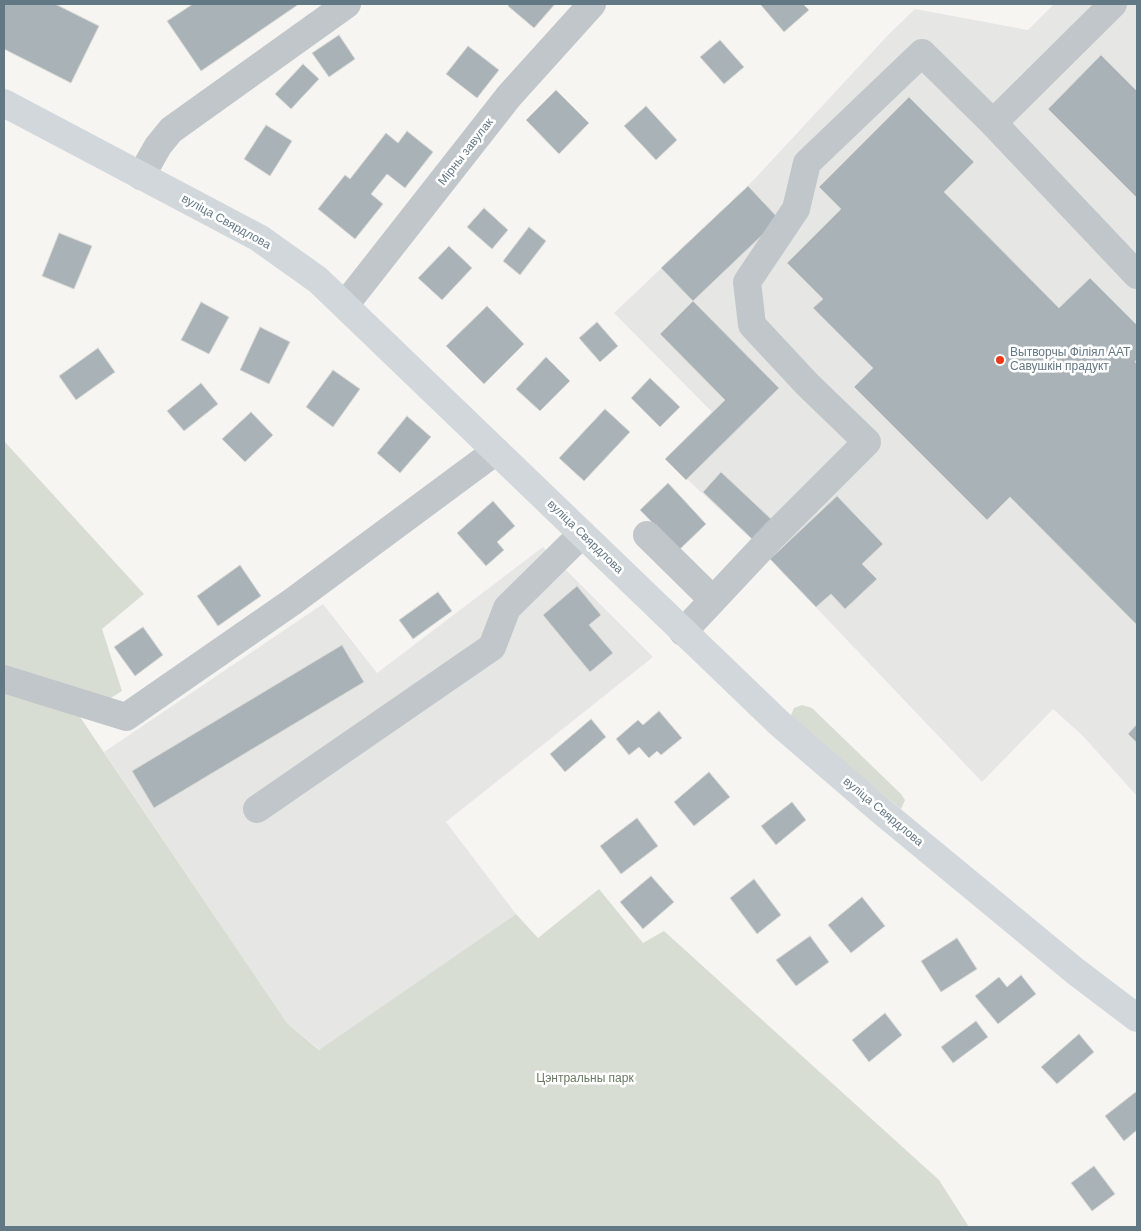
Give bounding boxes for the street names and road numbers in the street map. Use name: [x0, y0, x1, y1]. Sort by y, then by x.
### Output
street label: Мірны завулак: [435, 116, 497, 188]
street label: вуліца Свярдлова: [179, 191, 273, 253]
street label: вуліца Свярдлова: [544, 497, 626, 577]
street label: вуліца Свярдлова: [840, 774, 926, 850]

